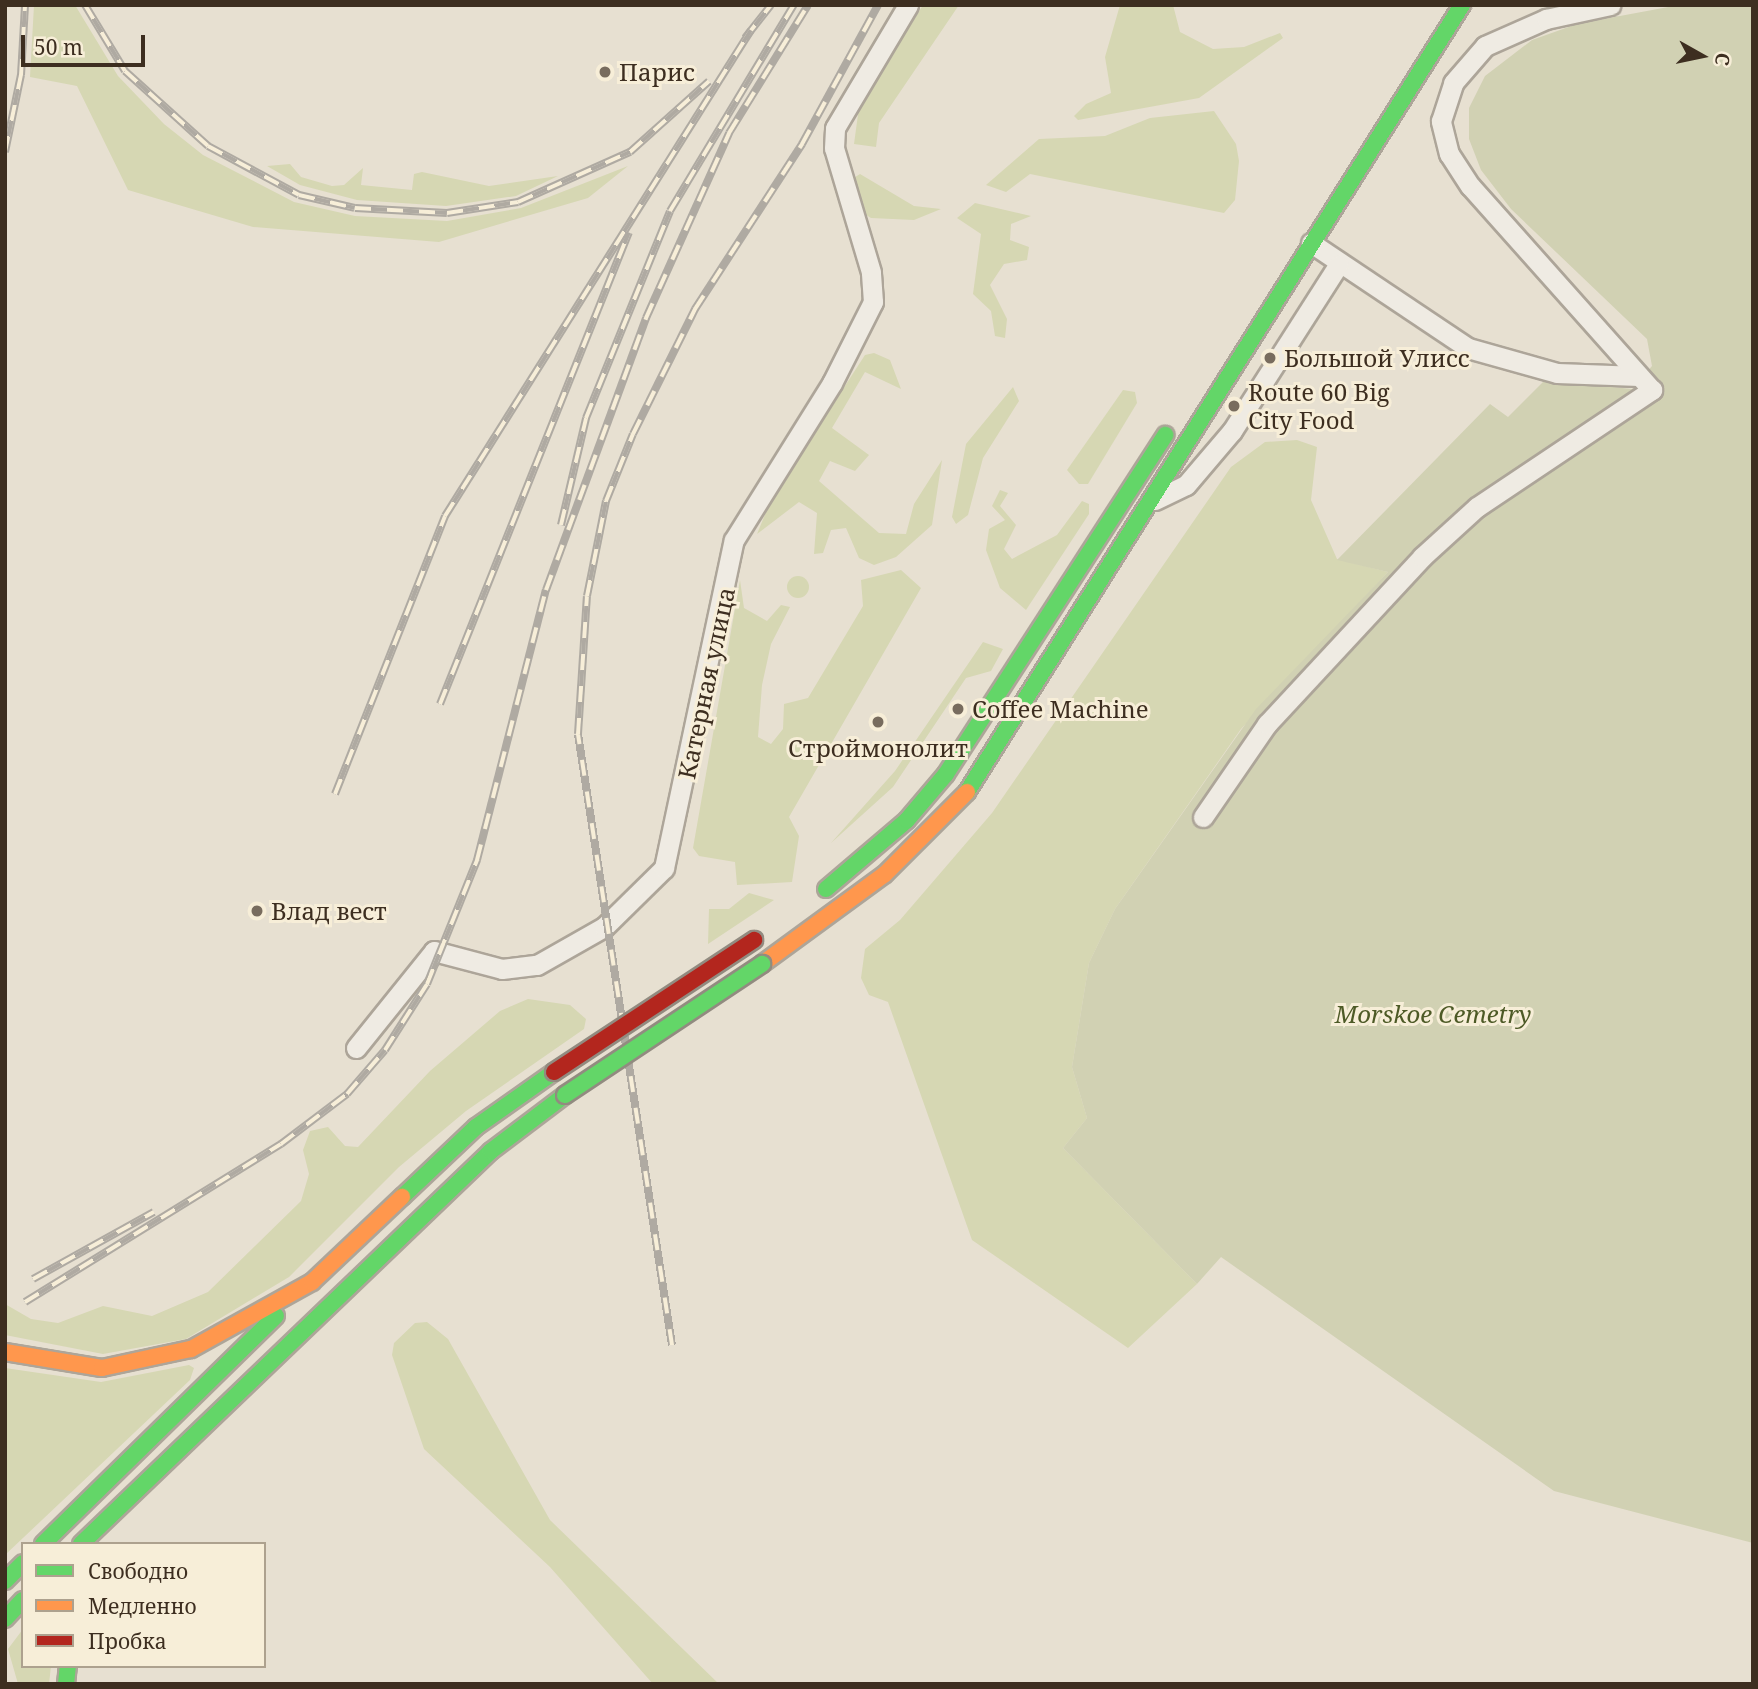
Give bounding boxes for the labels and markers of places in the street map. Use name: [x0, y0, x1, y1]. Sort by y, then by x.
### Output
place label: Парис: [619, 58, 695, 86]
marker: Парис: [597, 64, 613, 80]
place label: Большой Улисс: [1284, 344, 1470, 372]
marker: Большой Улисс: [1262, 350, 1278, 366]
place label: Route 60 Big City Food: [1248, 378, 1390, 434]
marker: Route 60 Big City Food: [1226, 398, 1242, 414]
place label: Coffee Machine: [972, 695, 1149, 723]
marker: Coffee Machine: [950, 701, 966, 717]
marker: Строймонолит: [870, 714, 886, 730]
place label: Строймонолит: [788, 734, 968, 762]
place label: Влад вест: [271, 897, 387, 925]
marker: Влад вест: [249, 903, 265, 919]

